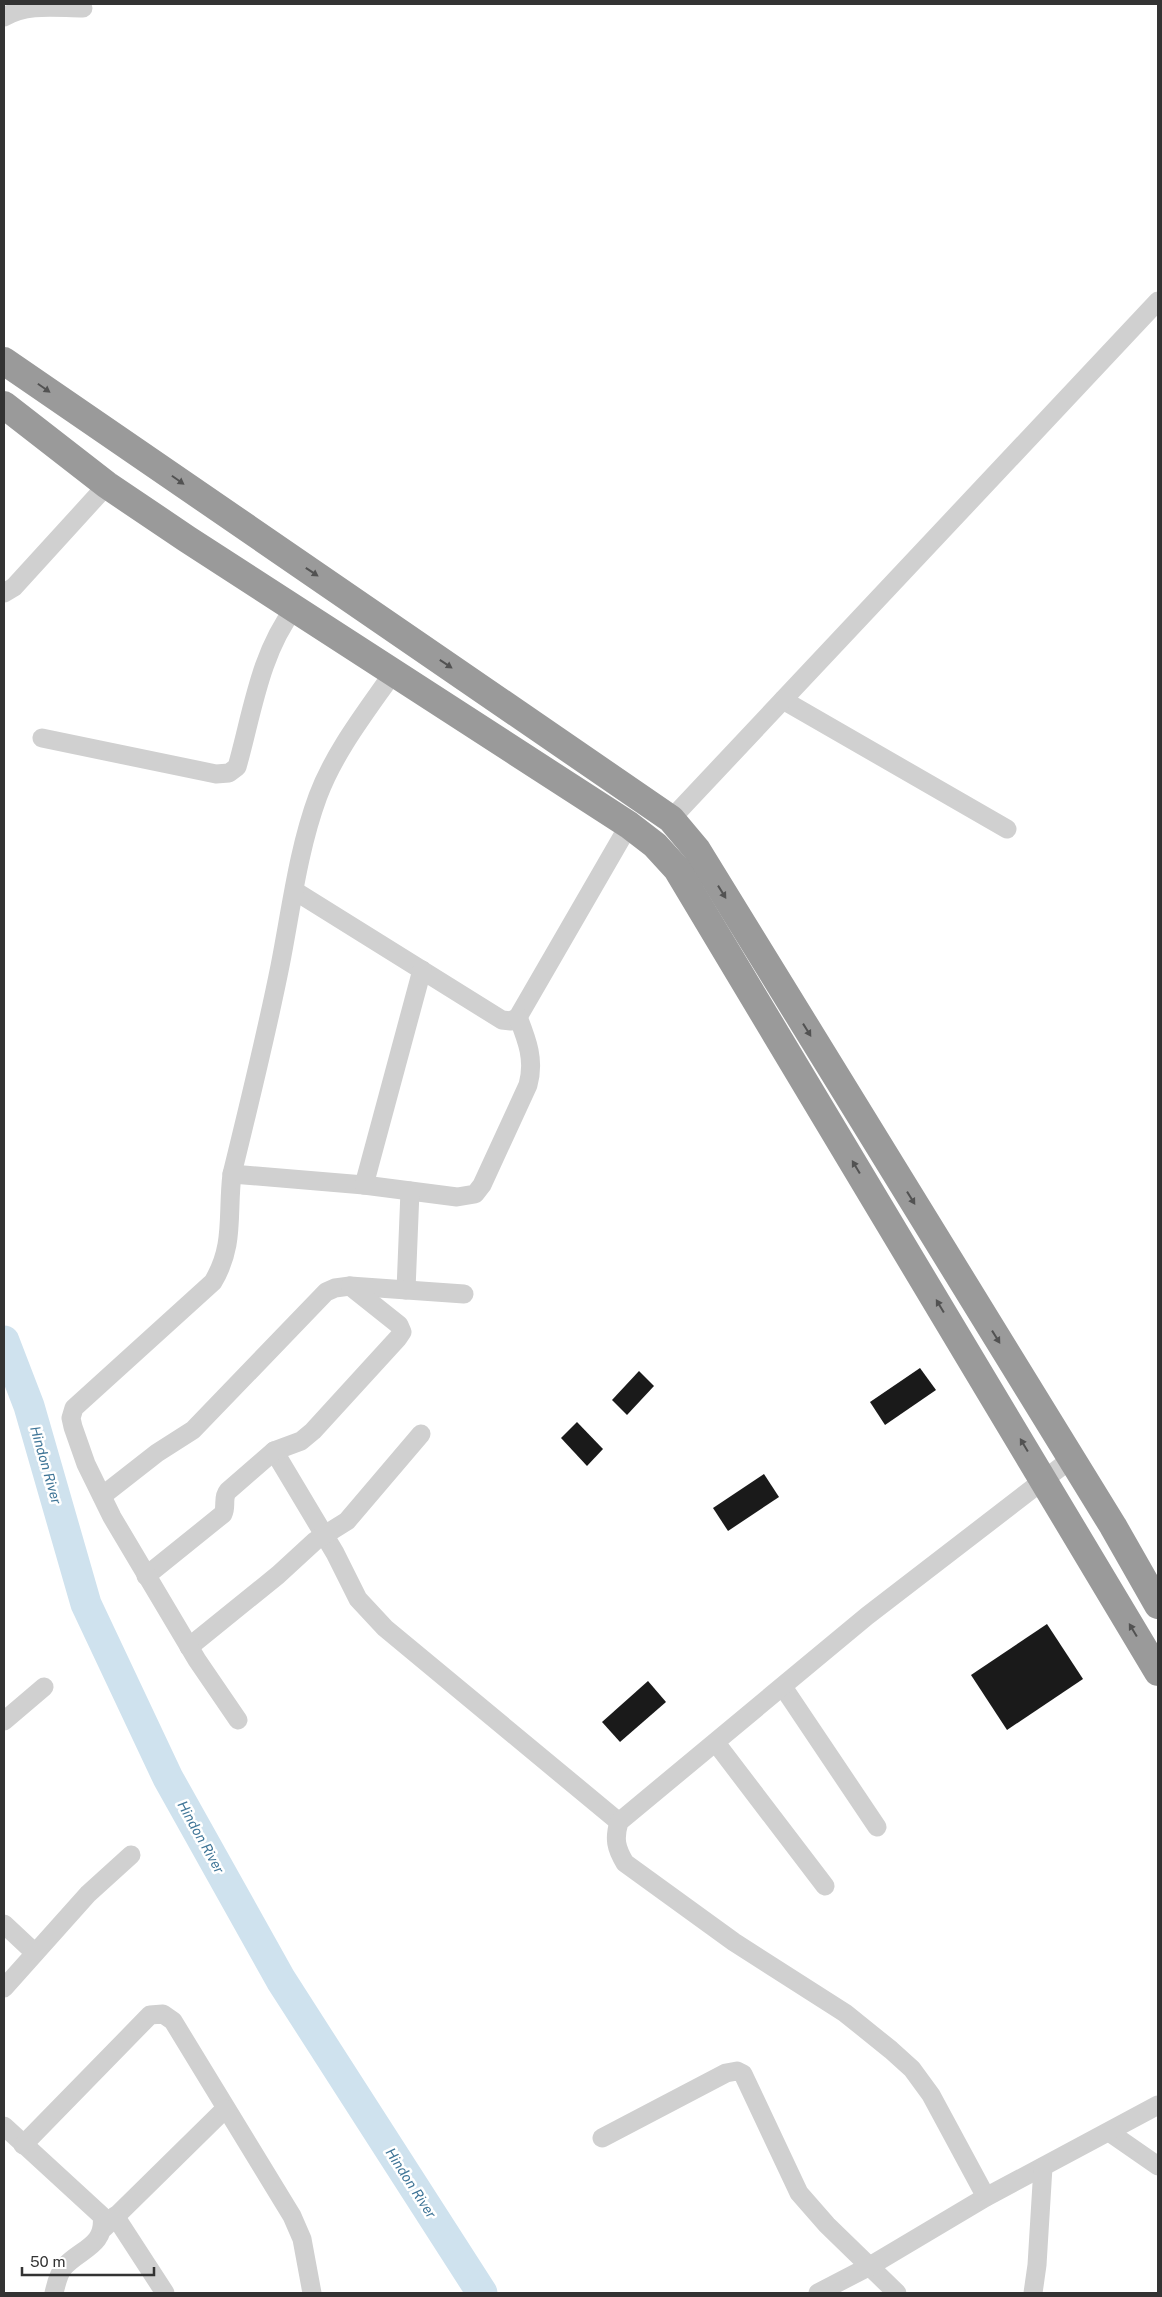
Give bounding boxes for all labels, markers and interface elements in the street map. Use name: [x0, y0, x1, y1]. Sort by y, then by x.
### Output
one-way arrow: [37, 383, 51, 393]
one-way arrow: [171, 475, 185, 485]
one-way arrow: [305, 567, 319, 577]
one-way arrow: [439, 659, 453, 669]
one-way arrow: [718, 885, 727, 898]
one-way arrow: [803, 1024, 812, 1037]
one-way arrow: [852, 1160, 861, 1173]
one-way arrow: [906, 1192, 916, 1205]
one-way arrow: [935, 1300, 944, 1313]
one-way arrow: [992, 1330, 1001, 1343]
water label: Hindon River: [27, 1424, 65, 1507]
one-way arrow: [1019, 1439, 1028, 1452]
one-way arrow: [1129, 1624, 1138, 1637]
water label: Hindon River: [174, 1798, 228, 1877]
water label: Hindon River: [382, 2145, 440, 2222]
scale bar: [22, 2244, 155, 2276]
text: 50 m: [30, 2253, 65, 2270]

